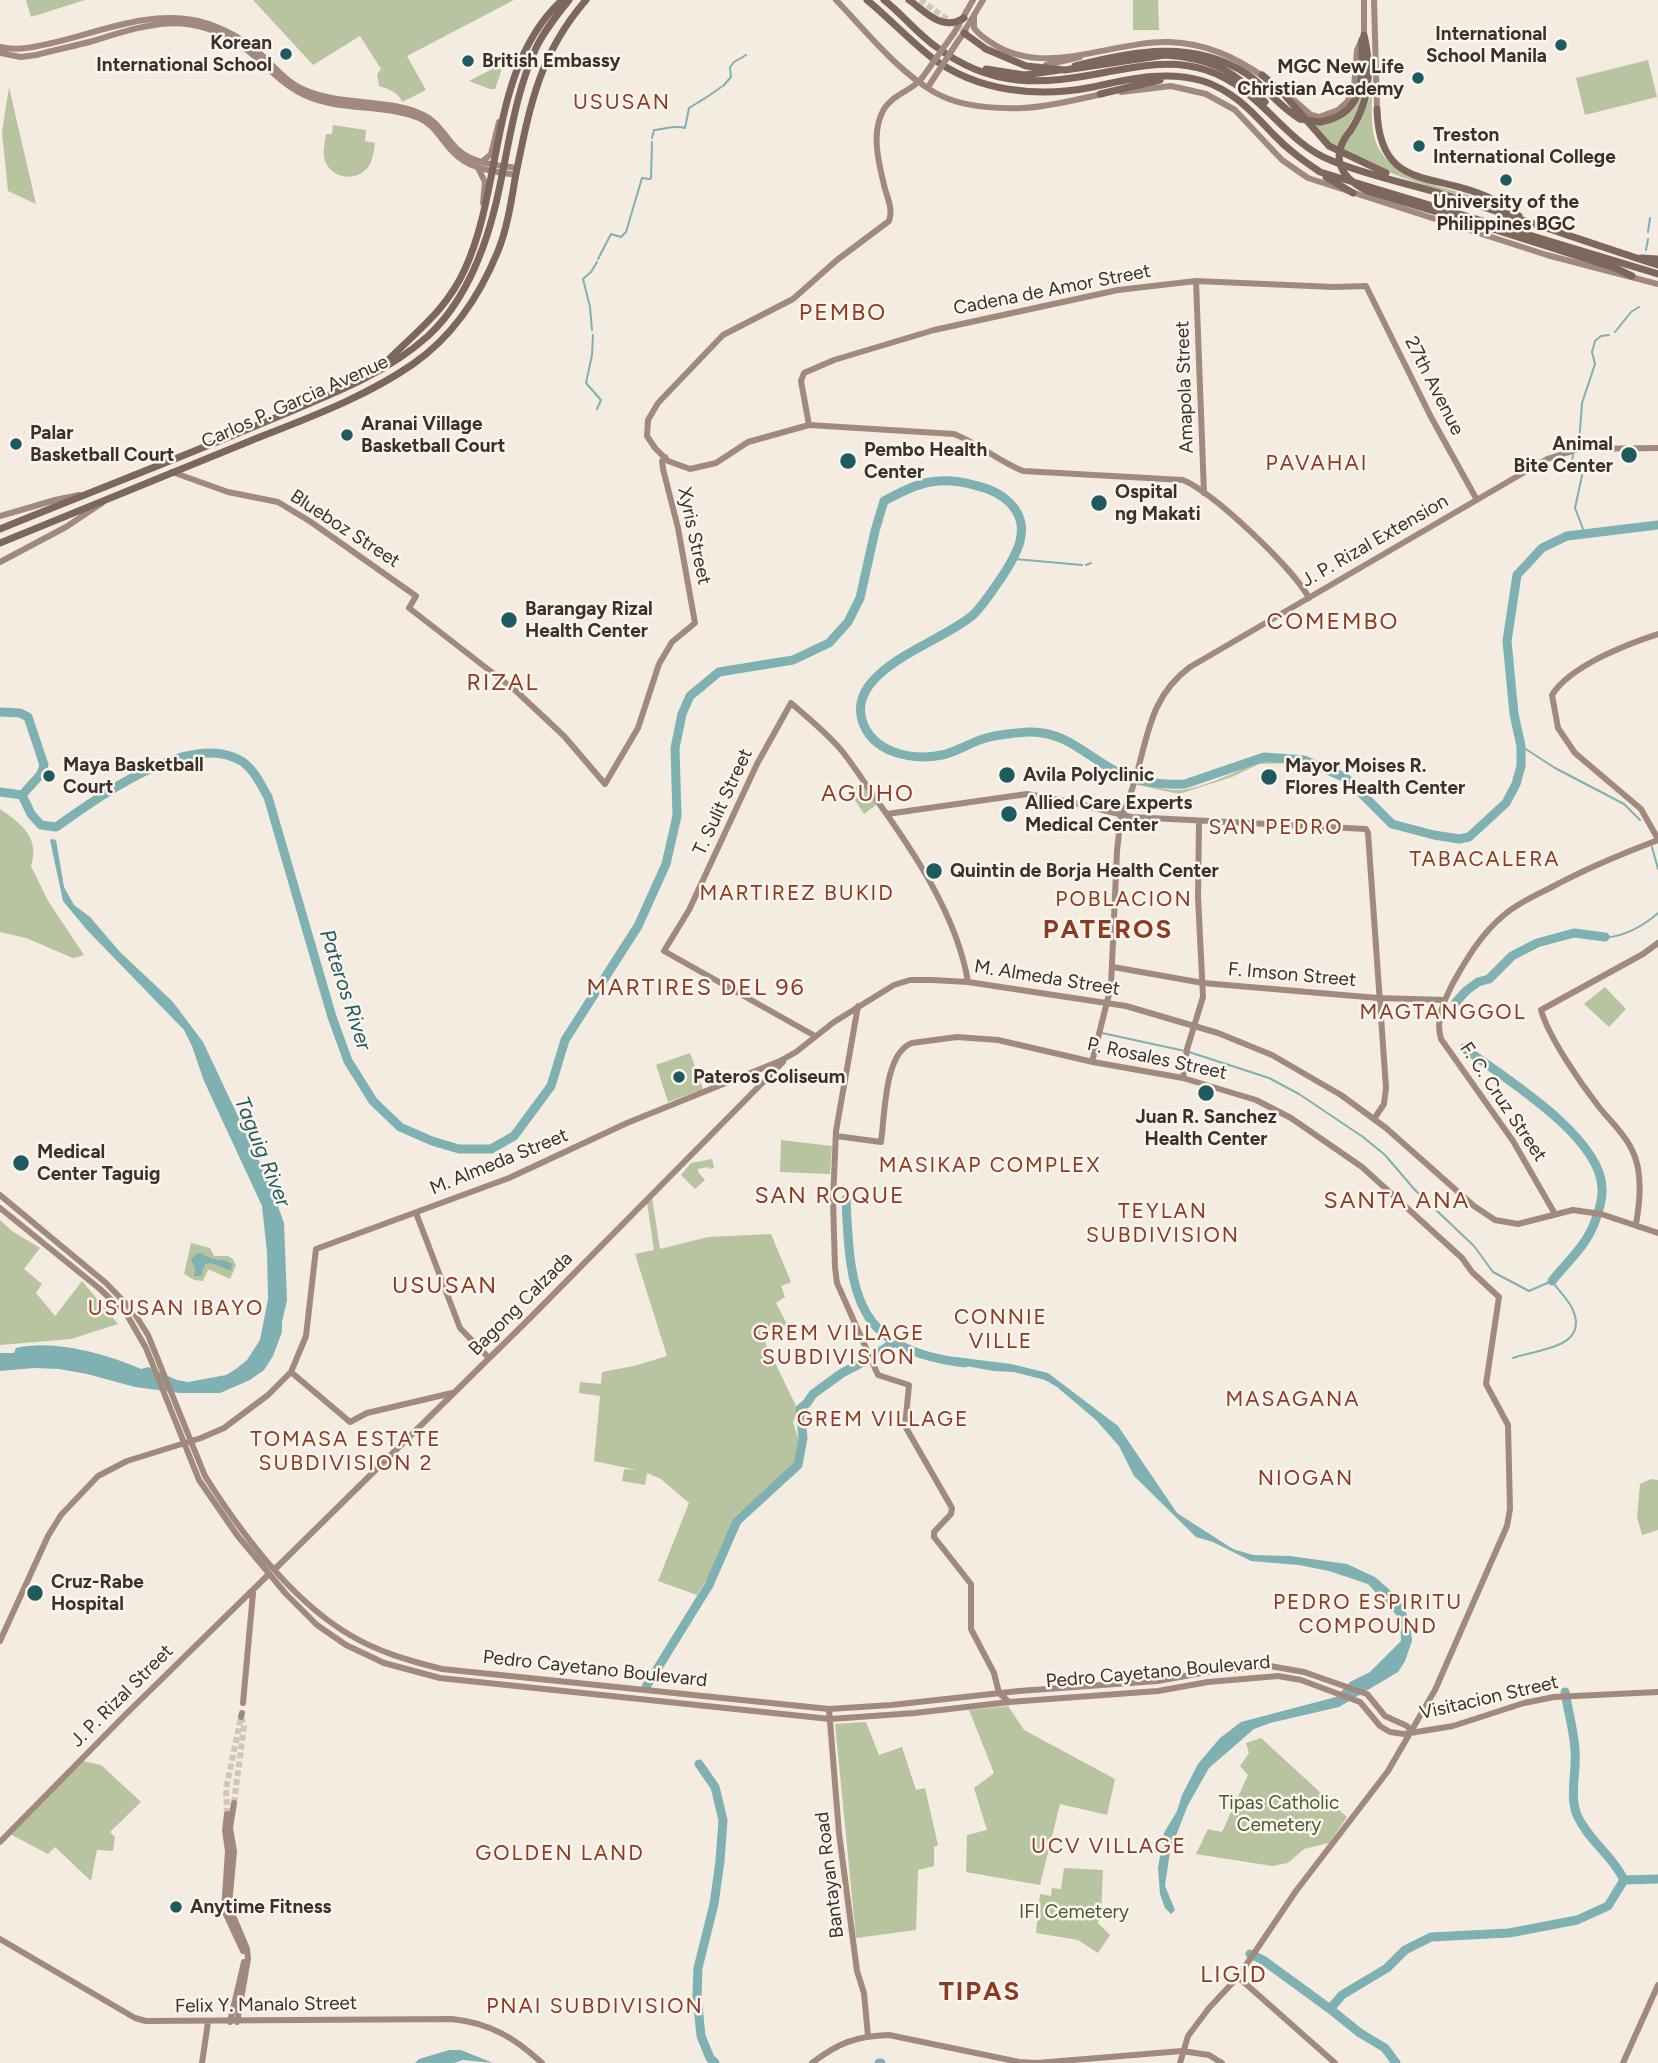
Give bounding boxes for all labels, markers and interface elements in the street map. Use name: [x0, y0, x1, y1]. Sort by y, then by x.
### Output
place label: International School Manila: [1426, 23, 1547, 67]
place label: Korean International School: [96, 32, 272, 76]
marker: International School Manila: [1553, 37, 1569, 53]
marker: Korean International School: [278, 46, 294, 62]
place label: British Embassy: [482, 50, 620, 72]
marker: British Embassy: [460, 53, 476, 69]
place label: MGC New Life Christian Academy: [1237, 56, 1404, 100]
marker: MGC New Life Christian Academy: [1410, 70, 1426, 86]
district label: USUSAN: [574, 90, 670, 116]
place label: Treston International College: [1433, 124, 1616, 168]
marker: Treston International College: [1411, 138, 1427, 154]
marker: University of the Philippines BGC: [1498, 172, 1514, 188]
place label: University of the Philippines BGC: [1433, 191, 1579, 235]
street label: Cadena de Amor Street: [951, 260, 1153, 320]
district label: PEMBO: [799, 299, 887, 327]
street label: Amapola Street: [1171, 320, 1199, 454]
street label: 27th Avenue: [1399, 333, 1469, 439]
street label: Carlos P. Garcia Avenue: [198, 350, 392, 454]
place label: Aranai Village Basketball Court: [361, 413, 505, 457]
place label: Palar Basketball Court: [30, 422, 174, 466]
marker: Aranai Village Basketball Court: [339, 427, 355, 443]
place label: Animal Bite Center: [1514, 433, 1613, 477]
marker: Palar Basketball Court: [8, 436, 24, 452]
place label: Pembo Health Center: [864, 439, 987, 483]
marker: Animal Bite Center: [1619, 445, 1639, 465]
marker: Pembo Health Center: [838, 451, 858, 471]
district label: PAVAHAI: [1266, 451, 1368, 477]
place label: Ospital ng Makati: [1115, 481, 1201, 525]
street label: Blueboz Street: [286, 485, 404, 573]
street label: Xyris Street: [673, 485, 715, 587]
street label: J. P. Rizal Extension: [1298, 490, 1452, 592]
marker: Ospital ng Makati: [1089, 493, 1109, 513]
place label: Barangay Rizal Health Center: [525, 598, 653, 642]
district label: COMEMBO: [1267, 608, 1399, 636]
marker: Barangay Rizal Health Center: [499, 610, 519, 630]
district label: RIZAL: [467, 669, 539, 697]
street label: T. Sulit Street: [688, 745, 758, 859]
place label: Maya Basketball Court: [63, 754, 204, 798]
place label: Mayor Moises R. Flores Health Center: [1285, 755, 1465, 799]
place label: Avila Polyclinic: [1023, 764, 1154, 786]
marker: Avila Polyclinic: [997, 765, 1017, 785]
marker: Mayor Moises R. Flores Health Center: [1259, 767, 1279, 787]
marker: Maya Basketball Court: [41, 768, 57, 784]
district label: AGUHO: [822, 780, 914, 808]
place label: Allied Care Experts Medical Center: [1025, 792, 1192, 836]
marker: Allied Care Experts Medical Center: [999, 804, 1019, 824]
district label: SAN PEDRO: [1210, 815, 1342, 841]
district label: TABACALERA: [1411, 847, 1559, 873]
place label: Quintin de Borja Health Center: [950, 860, 1219, 882]
marker: Quintin de Borja Health Center: [924, 861, 944, 881]
district label: MARTIREZ BUKID: [701, 881, 893, 907]
district label: POBLACION: [1056, 887, 1192, 913]
district label: PATEROS: [1044, 914, 1172, 946]
water label: Pateros River: [314, 926, 376, 1054]
street label: M. Almeda Street: [973, 955, 1121, 1001]
street label: F. Imson Street: [1227, 958, 1357, 992]
district label: MARTIRES DEL 96: [588, 974, 804, 1002]
district label: MAGTANGGOL: [1361, 1000, 1525, 1026]
street label: P. Rosales Street: [1085, 1033, 1229, 1085]
street label: F. C. Cruz Street: [1455, 1038, 1551, 1166]
place label: Pateros Coliseum: [693, 1066, 845, 1088]
marker: Pateros Coliseum: [671, 1069, 687, 1085]
marker: Juan R. Sanchez Health Center: [1196, 1083, 1216, 1103]
water label: Taguig River: [229, 1093, 295, 1211]
place label: Juan R. Sanchez Health Center: [1135, 1106, 1277, 1150]
street label: M. Almeda Street: [427, 1124, 571, 1200]
place label: Medical Center Taguig: [37, 1141, 160, 1185]
marker: Medical Center Taguig: [11, 1153, 31, 1173]
district label: MASIKAP COMPLEX: [881, 1153, 1099, 1179]
district label: SAN ROQUE: [756, 1182, 904, 1210]
district label: SANTA ANA: [1325, 1187, 1469, 1215]
district label: TEYLAN SUBDIVISION: [1087, 1199, 1239, 1249]
street label: Bagong Calzada: [464, 1247, 578, 1361]
district label: USUSAN: [393, 1272, 497, 1300]
district label: USUSAN IBAYO: [89, 1296, 263, 1322]
district label: CONNIE VILLE: [955, 1305, 1047, 1355]
district label: GREM VILLAGE SUBDIVISION: [754, 1321, 924, 1371]
district label: MASAGANA: [1226, 1387, 1360, 1413]
district label: GREM VILLAGE: [798, 1407, 968, 1433]
district label: TOMASA ESTATE SUBDIVISION 2: [252, 1427, 440, 1477]
district label: NIOGAN: [1258, 1466, 1354, 1492]
place label: Cruz-Rabe Hospital: [51, 1571, 144, 1615]
marker: Cruz-Rabe Hospital: [25, 1583, 45, 1603]
district label: PEDRO ESPIRITU COMPOUND: [1275, 1590, 1461, 1640]
street label: J. P. Rizal Street: [66, 1640, 178, 1752]
street label: Pedro Cayetano Boulevard: [482, 1646, 708, 1692]
street label: Pedro Cayetano Boulevard: [1045, 1651, 1271, 1693]
street label: Visitacion Street: [1417, 1671, 1561, 1725]
park label: Tipas Catholic Cemetery: [1219, 1792, 1339, 1836]
street label: Bantayan Road: [811, 1811, 849, 1939]
district label: UCV VILLAGE: [1032, 1834, 1186, 1860]
district label: GOLDEN LAND: [477, 1841, 643, 1867]
place label: Anytime Fitness: [190, 1896, 331, 1918]
marker: Anytime Fitness: [168, 1899, 184, 1915]
park label: IFI Cemetery: [1019, 1901, 1129, 1923]
district label: LIGID: [1201, 1961, 1267, 1989]
district label: TIPAS: [939, 1976, 1021, 2008]
street label: Felix Y. Manalo Street: [175, 1992, 357, 2018]
district label: PNAI SUBDIVISION: [488, 1994, 702, 2020]

